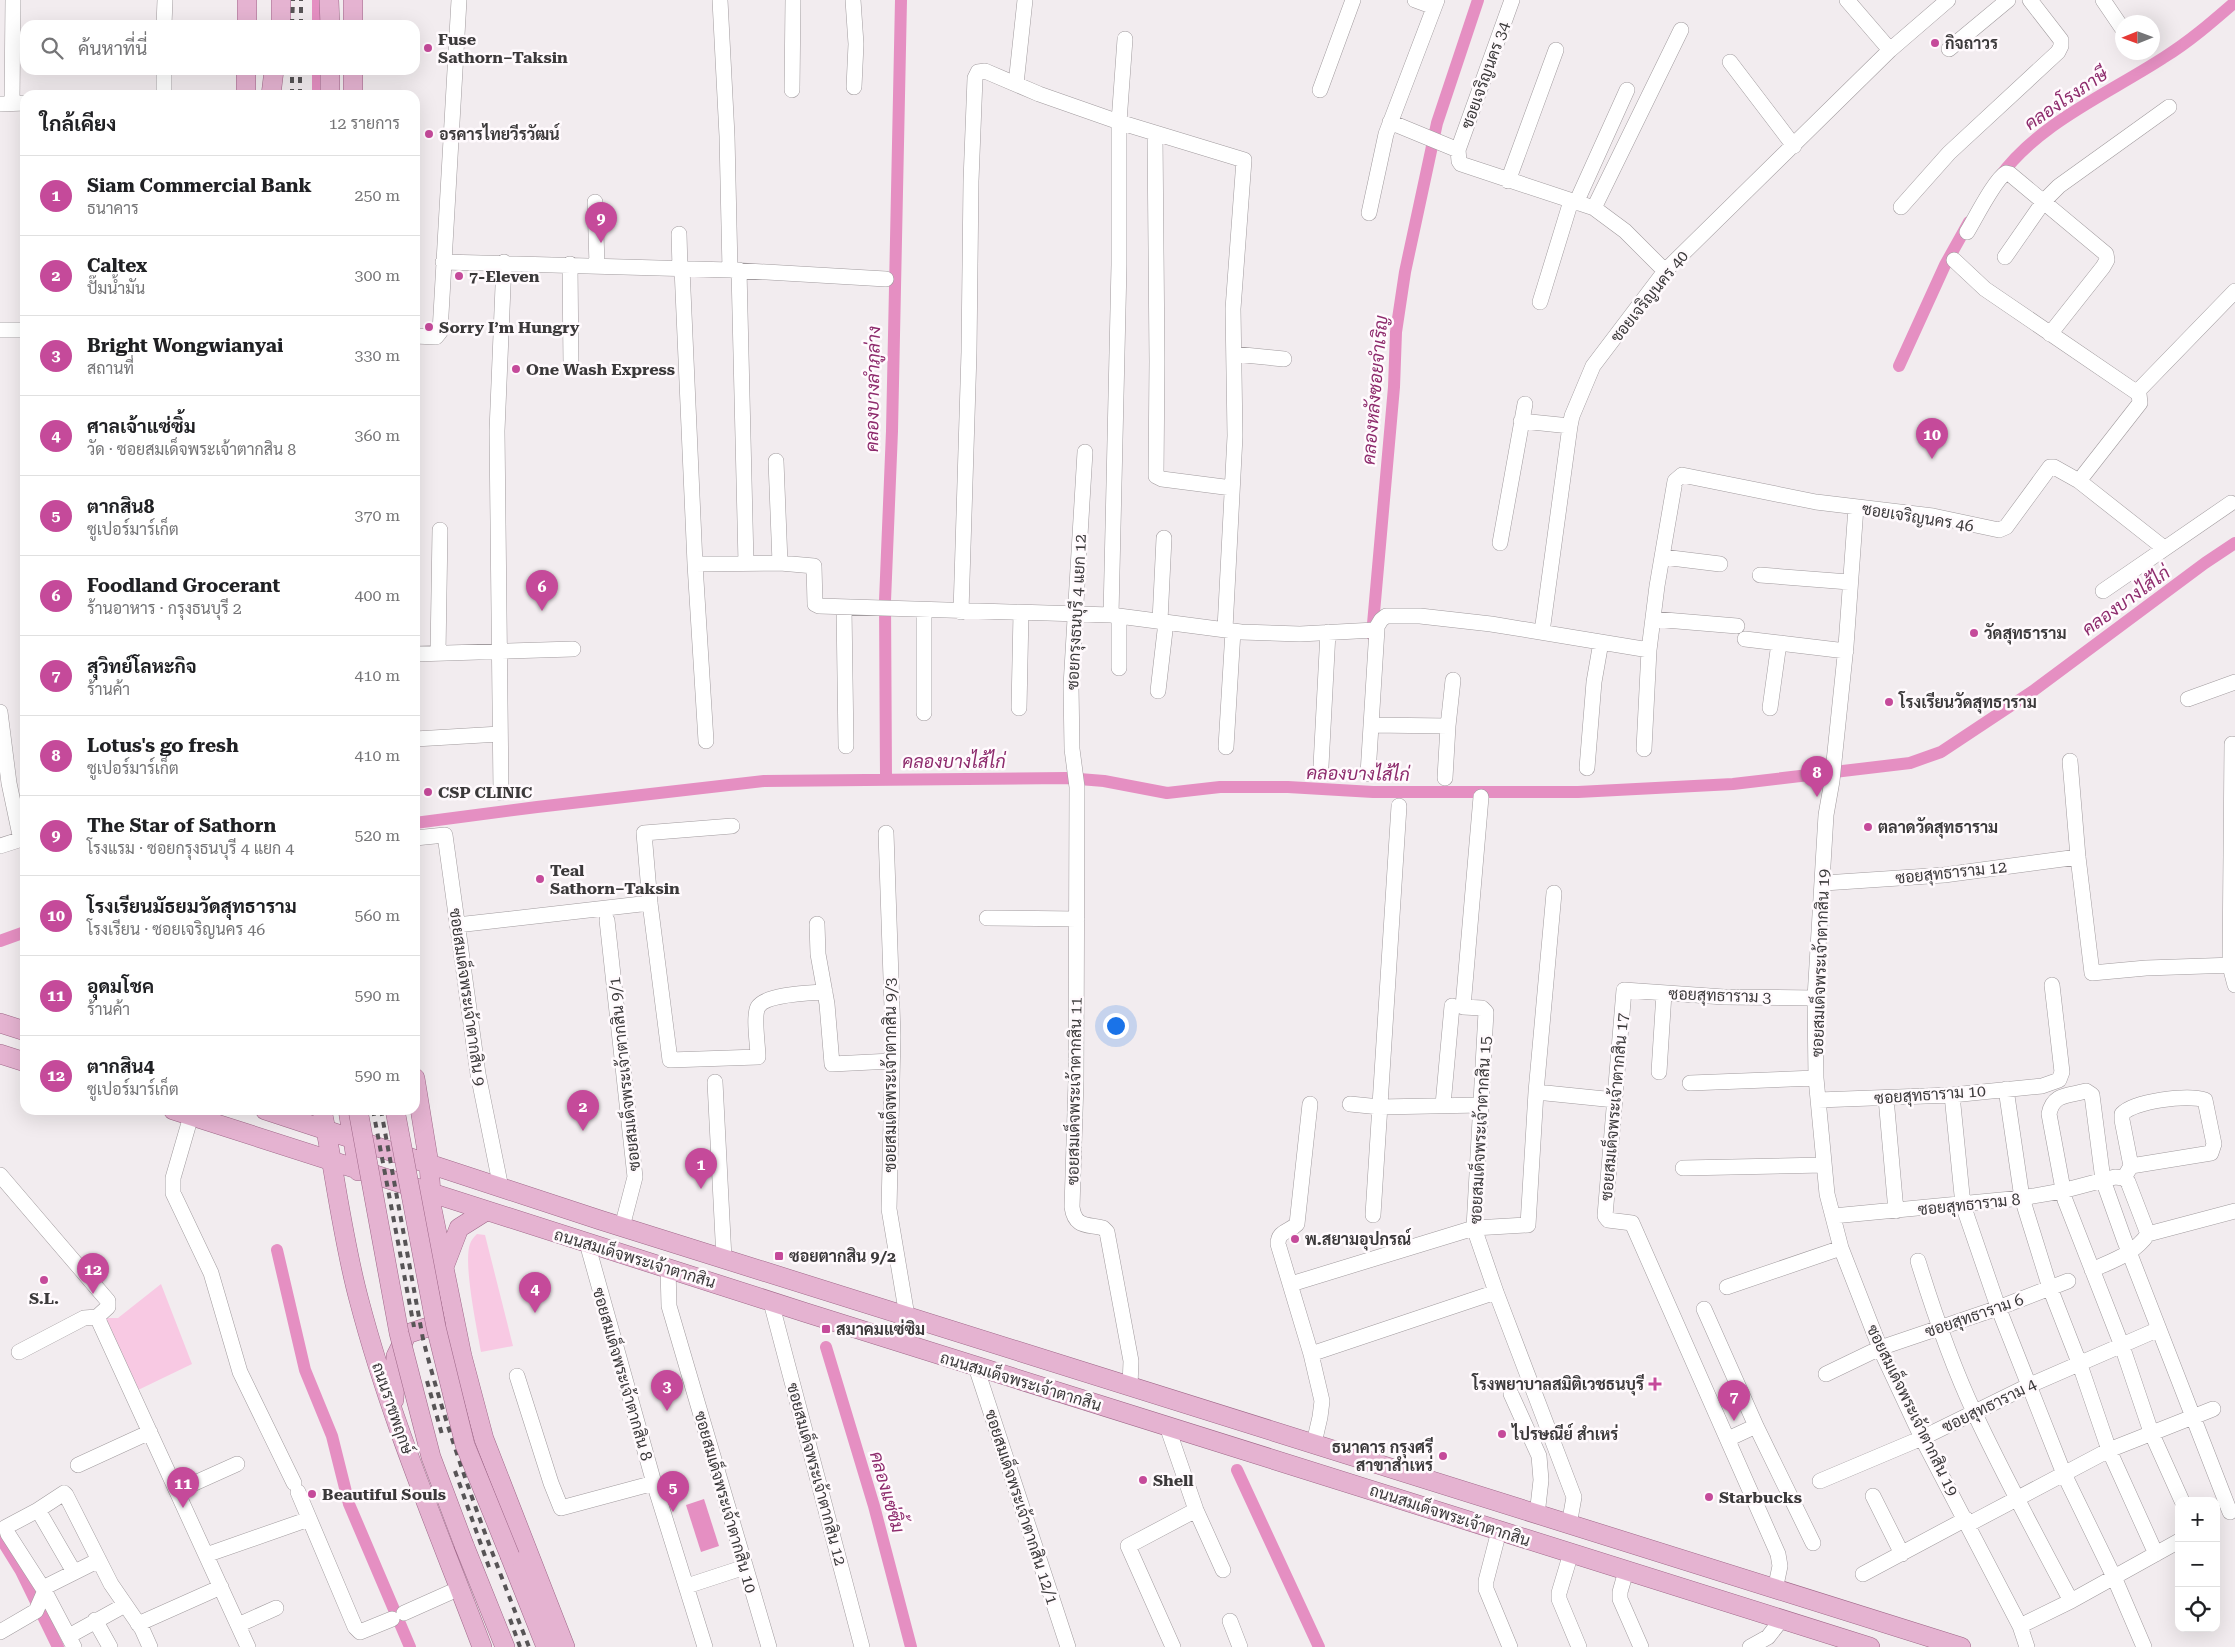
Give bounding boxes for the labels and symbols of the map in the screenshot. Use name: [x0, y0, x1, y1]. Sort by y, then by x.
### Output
north arrow: [2115, 15, 2160, 60]
street label: ซอยเจริญนคร 34: [1457, 19, 1514, 131]
place label: Fuse Sathorn–Taksin: [438, 30, 568, 67]
place label: กิจถาวร: [1945, 33, 1998, 53]
marker: กิจถาวร: [1929, 37, 1941, 49]
marker: Fuse Sathorn–Taksin: [422, 42, 434, 54]
water label: คลองโรงภาษี: [2019, 61, 2112, 134]
place label: อรคารไทยวีรวัฒน์: [439, 123, 561, 144]
marker: อรคารไทยวีรวัฒน์: [423, 128, 435, 140]
pin: 9: [585, 202, 617, 243]
street label: ซอยเจริญนคร 40: [1606, 246, 1692, 346]
place label: 7-Eleven: [469, 267, 540, 286]
marker: 7-Eleven: [453, 270, 465, 282]
water label: คลองหลังซอยจำเริญ: [1358, 314, 1393, 466]
place label: Sorry I’m Hungry: [439, 318, 580, 337]
marker: Sorry I’m Hungry: [423, 321, 435, 333]
water label: คลองบางลำภูล่าง: [860, 326, 887, 452]
place label: One Wash Express: [526, 360, 675, 379]
marker: One Wash Express: [510, 363, 522, 375]
pin: 10: [1916, 418, 1948, 459]
street label: ซอยเจริญนคร 46: [1861, 499, 1975, 536]
street label: ซอยกรุงธนบุรี 4 แยก 12: [1061, 533, 1092, 691]
water label: คลองบางไส้ไก่: [2077, 560, 2174, 639]
pin: 6: [526, 570, 558, 611]
place label: วัดสุทธาราม: [1984, 623, 2067, 645]
marker: วัดสุทธาราม: [1968, 627, 1980, 639]
place label: โรงเรียนวัดสุทธาราม: [1898, 691, 2037, 714]
marker: โรงเรียนวัดสุทธาราม: [1883, 696, 1895, 708]
water label: คลองบางไส้ไก่: [902, 749, 1007, 772]
pin: 8: [1801, 756, 1833, 797]
water label: คลองบางไส้ไก่: [1306, 760, 1411, 785]
place label: CSP CLINIC: [438, 783, 532, 802]
marker: CSP CLINIC: [422, 786, 434, 798]
place label: ตลาดวัดสุทธาราม: [1878, 817, 1998, 839]
marker: ตลาดวัดสุทธาราม: [1862, 821, 1874, 833]
street label: ซอยสุทธาราม 12: [1894, 857, 2008, 890]
place label: Teal Sathorn–Taksin: [550, 861, 680, 898]
street label: ซอยสมเด็จพระเจ้าตากสิน 19: [1804, 868, 1833, 1057]
marker: Teal Sathorn–Taksin: [534, 873, 546, 885]
street label: ซอยสมเด็จพระเจ้าตากสิน 9: [446, 906, 493, 1087]
street label: ซอยสมเด็จพระเจ้าตากสิน 9/1: [601, 976, 644, 1172]
street label: ซอยสมเด็จพระเจ้าตากสิน 9/3: [877, 977, 900, 1173]
street label: ซอยสุทธาราม 3: [1668, 984, 1772, 1009]
street label: ซอยสมเด็จพระเจ้าตากสิน 11: [1059, 997, 1086, 1185]
street label: ซอยสมเด็จพระเจ้าตากสิน 17: [1593, 1012, 1632, 1202]
your location: [1103, 1013, 1129, 1039]
street label: ซอยสมเด็จพระเจ้าตากสิน 15: [1462, 1035, 1495, 1225]
street label: ซอยสุทธาราม 10: [1874, 1081, 1987, 1110]
pin: 2: [567, 1090, 599, 1131]
pin: 1: [685, 1148, 717, 1189]
street label: ซอยสุทธาราม 8: [1917, 1190, 2021, 1221]
street label: ถนนสมเด็จพระเจ้าตากสิน: [552, 1221, 719, 1292]
place label: พ.สยามอุปกรณ์: [1305, 1228, 1412, 1251]
marker: พ.สยามอุปกรณ์: [1289, 1233, 1301, 1245]
place label: ซอยตากสิน 9/2: [789, 1246, 896, 1266]
marker: ซอยตากสิน 9/2: [773, 1250, 785, 1262]
pin: 12: [77, 1253, 109, 1294]
pin: 4: [519, 1272, 551, 1313]
marker: S.L.: [38, 1274, 50, 1286]
street label: ซอยสมเด็จพระเจ้าตากสิน 8: [589, 1284, 660, 1463]
place label: S.L.: [29, 1289, 59, 1308]
street label: ซอยสุทธาราม 6: [1922, 1290, 2027, 1343]
place label: สมาคมแซ่ซิม: [836, 1319, 925, 1339]
street label: ซอยสมเด็จพระเจ้าตากสิน 19: [1863, 1320, 1966, 1499]
marker: สมาคมแซ่ซิม: [820, 1323, 832, 1335]
street label: ถนนสมเด็จพระเจ้าตากสิน: [938, 1344, 1105, 1415]
street label: ถนนราชพฤกษ์: [368, 1359, 420, 1457]
pin: 3: [651, 1370, 683, 1411]
place label: โรงพยาบาลสมิติเวชธนบุรี: [1471, 1373, 1645, 1396]
street label: ซอยสุทธาราม 4: [1939, 1374, 2041, 1438]
marker: โรงพยาบาลสมิติเวชธนบุรี: [1648, 1377, 1662, 1391]
street label: ซอยสมเด็จพระเจ้าตากสิน 12: [783, 1380, 854, 1568]
pin: 7: [1718, 1380, 1750, 1421]
street label: ซอยสมเด็จพระเจ้าตากสิน 12/1: [981, 1406, 1066, 1607]
street label: ซอยสมเด็จพระเจ้าตากสิน 10: [690, 1408, 764, 1595]
place label: ไปรษณีย์ สำเหร่: [1510, 1423, 1618, 1444]
marker: ไปรษณีย์ สำเหร่: [1496, 1428, 1508, 1440]
place label: ธนาคาร กรุงศรี สาขาสำเหร่: [1332, 1437, 1434, 1475]
water label: คลองแซ่ซิ้ม: [866, 1448, 913, 1535]
marker: ธนาคาร กรุงศรี สาขาสำเหร่: [1437, 1450, 1449, 1462]
pin: 11: [167, 1467, 199, 1508]
pin: 5: [657, 1471, 689, 1512]
place label: Shell: [1153, 1471, 1194, 1490]
marker: Shell: [1137, 1474, 1149, 1486]
street label: ถนนสมเด็จพระเจ้าตากสิน: [1367, 1477, 1534, 1550]
place label: Beautiful Souls: [322, 1485, 446, 1504]
marker: Beautiful Souls: [306, 1488, 318, 1500]
place label: Starbucks: [1719, 1488, 1802, 1507]
marker: Starbucks: [1703, 1491, 1715, 1503]

